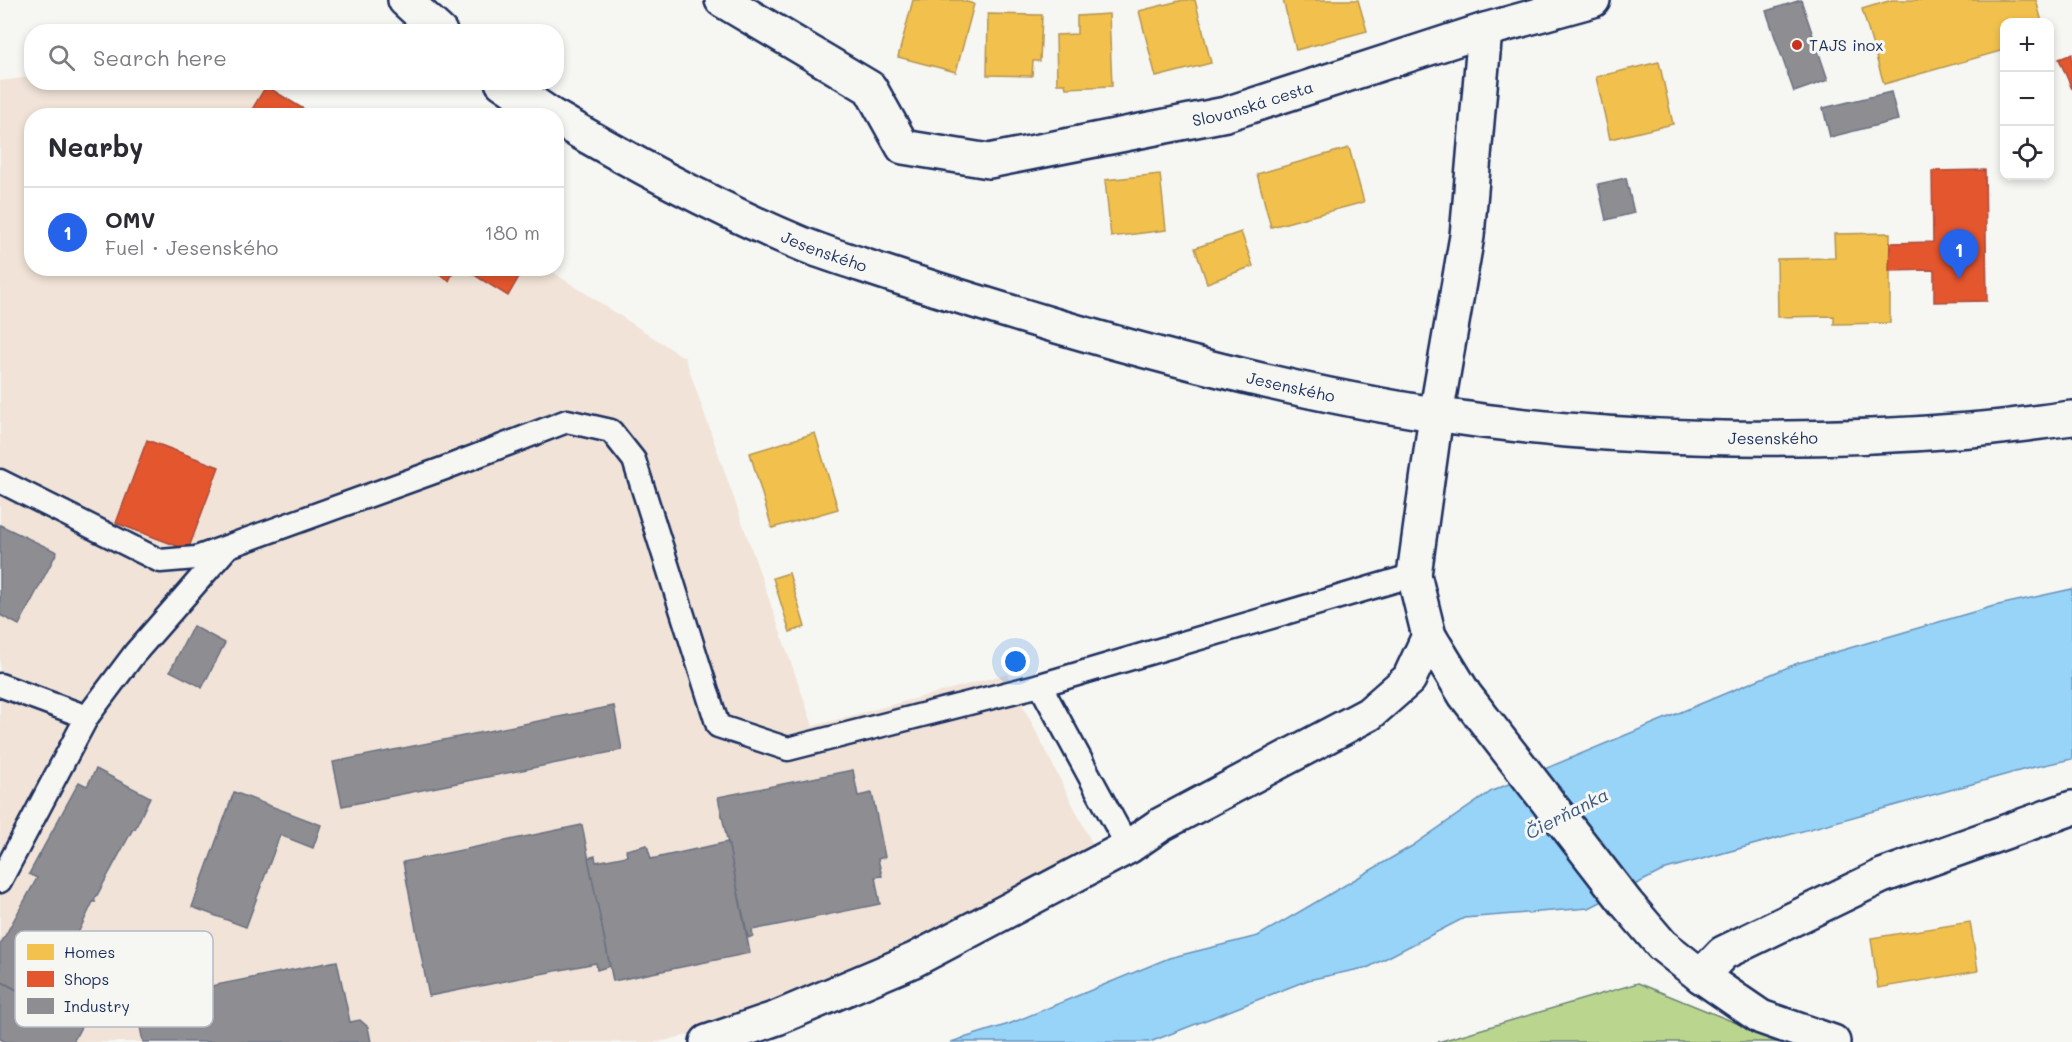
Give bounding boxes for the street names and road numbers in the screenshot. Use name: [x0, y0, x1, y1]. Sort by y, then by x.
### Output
street label: Slovanská cesta: [1190, 75, 1316, 130]
street label: Jesenského: [778, 225, 870, 276]
street label: Jesenského: [1244, 366, 1337, 406]
street label: Jesenského: [1728, 427, 1818, 448]

